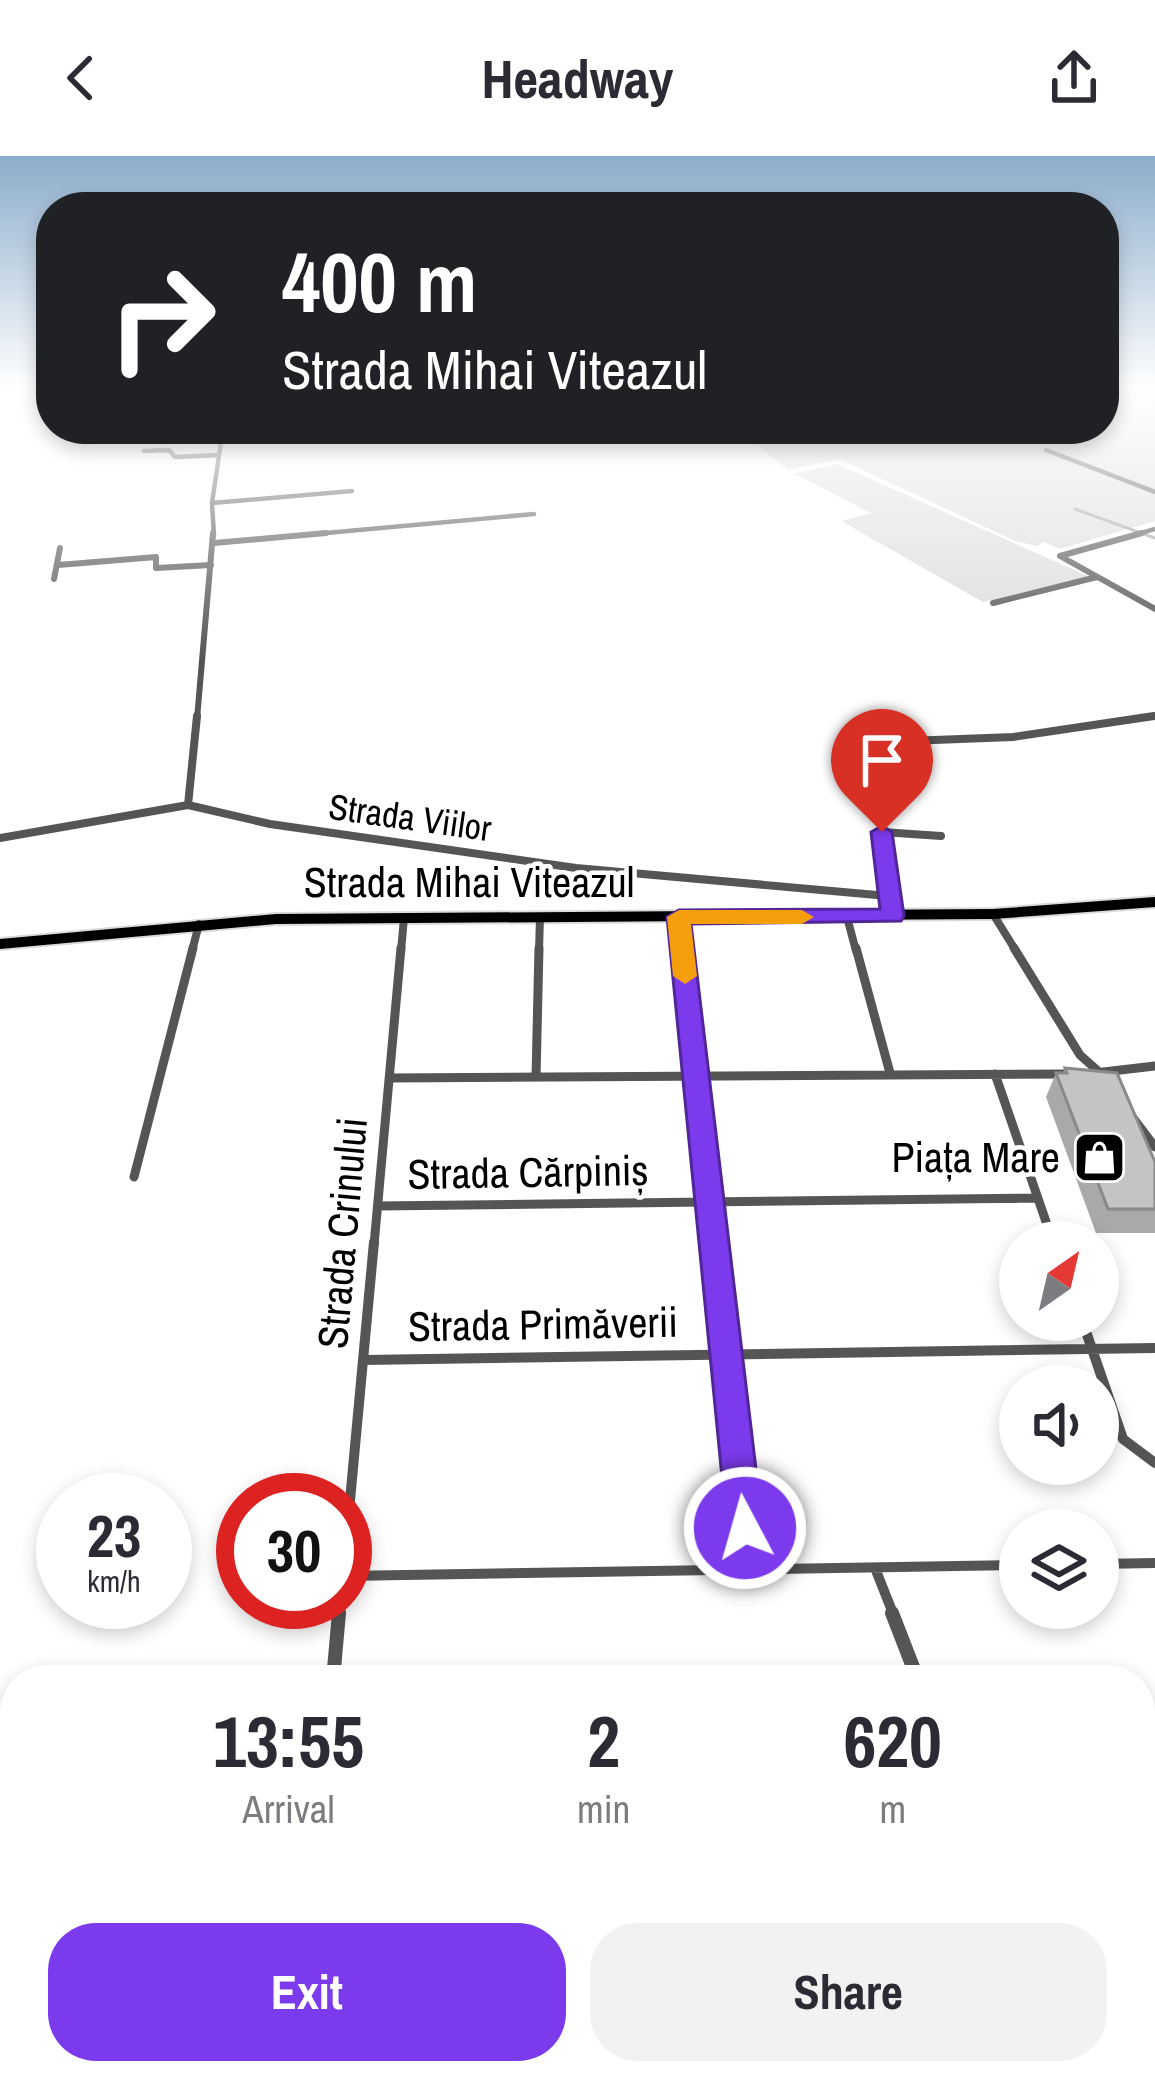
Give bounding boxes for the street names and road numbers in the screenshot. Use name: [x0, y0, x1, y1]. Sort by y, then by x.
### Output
street label: Strada Viilor: [326, 782, 495, 852]
street label: Strada Mihai Viteazul: [304, 854, 634, 910]
street label: Strada Crinului: [304, 1115, 380, 1351]
street label: Strada Cărpiniș: [407, 1142, 649, 1202]
street label: Strada Primăverii: [408, 1294, 678, 1354]

